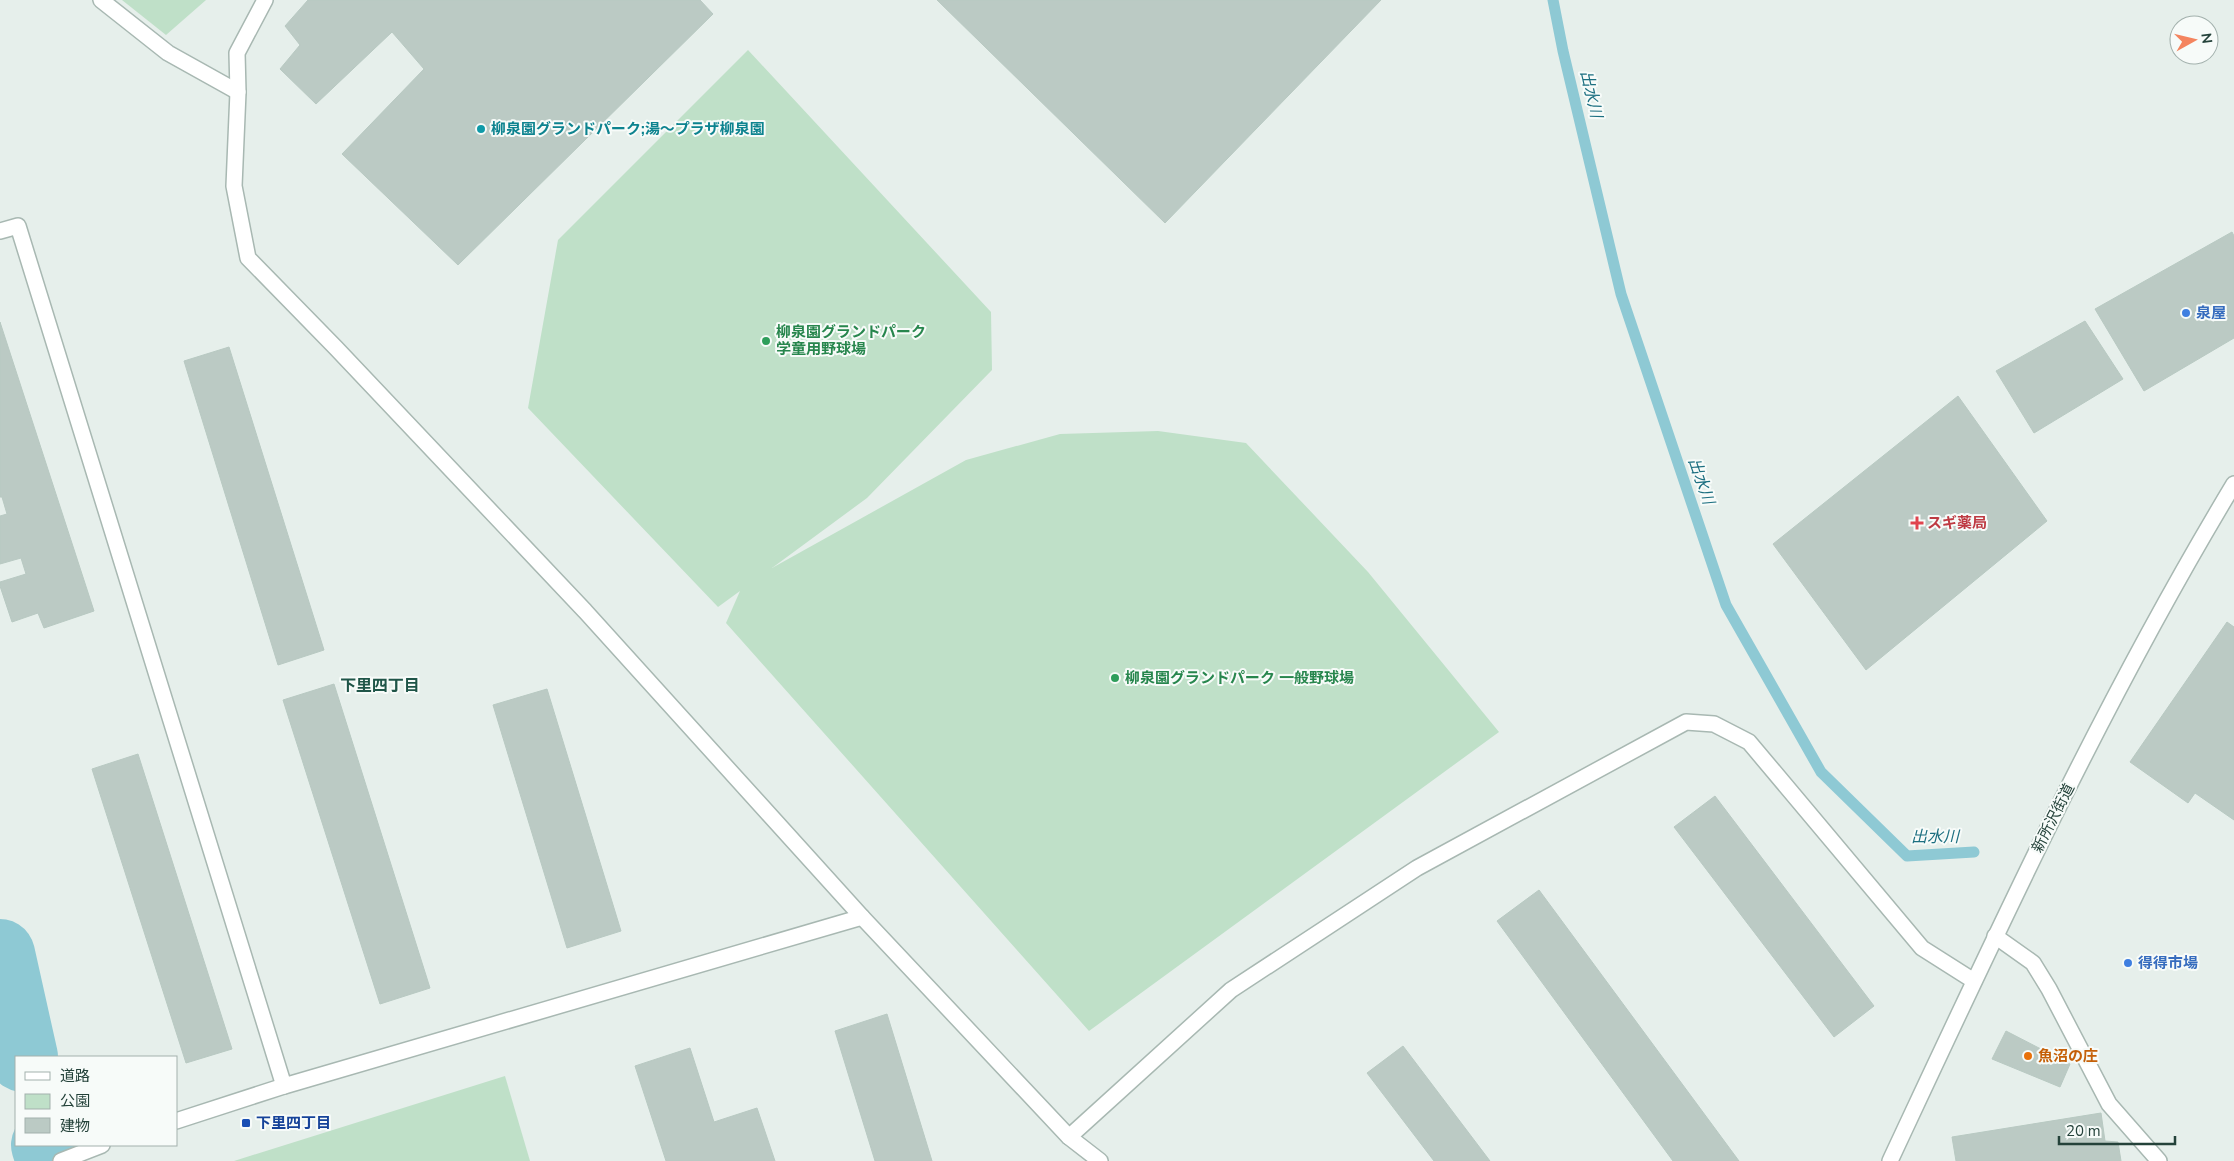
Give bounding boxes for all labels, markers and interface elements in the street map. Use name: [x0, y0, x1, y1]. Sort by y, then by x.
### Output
north arrow: [2169, 15, 2219, 65]
text: N: [2196, 32, 2217, 45]
water label: 出水川: [1575, 68, 1608, 122]
place label: 柳泉園グランドパーク;湯〜プラザ柳泉園: [491, 119, 765, 139]
marker: 柳泉園グランドパーク;湯〜プラザ柳泉園: [475, 123, 487, 135]
place label: 泉屋: [2196, 303, 2226, 323]
marker: 泉屋: [2180, 307, 2192, 319]
place label: 柳泉園グランドパーク 学童用野球場: [776, 322, 926, 359]
marker: 柳泉園グランドパーク 学童用野球場: [760, 335, 772, 347]
water label: 出水川: [1683, 455, 1720, 509]
place label: スギ薬局: [1927, 513, 1987, 533]
marker: スギ薬局: [1911, 517, 1923, 529]
place label: 柳泉園グランドパーク 一般野球場: [1125, 668, 1354, 688]
marker: 柳泉園グランドパーク 一般野球場: [1109, 672, 1121, 684]
district label: 下里四丁目: [340, 675, 420, 697]
street label: 新所沢街道: [2027, 780, 2079, 856]
water label: 出水川: [1911, 826, 1961, 848]
place label: 得得市場: [2138, 953, 2198, 973]
marker: 得得市場: [2122, 957, 2134, 969]
place label: 魚沼の庄: [2038, 1046, 2098, 1066]
marker: 魚沼の庄: [2022, 1050, 2034, 1062]
legend: [15, 1056, 178, 1146]
text: 道路: [60, 1066, 90, 1086]
text: 公園: [60, 1091, 90, 1111]
place label: 下里四丁目: [256, 1113, 331, 1133]
scale bar: [2059, 1114, 2175, 1146]
text: 建物: [60, 1116, 90, 1136]
marker: 下里四丁目: [240, 1117, 252, 1129]
text: 20 m: [2066, 1121, 2101, 1141]

